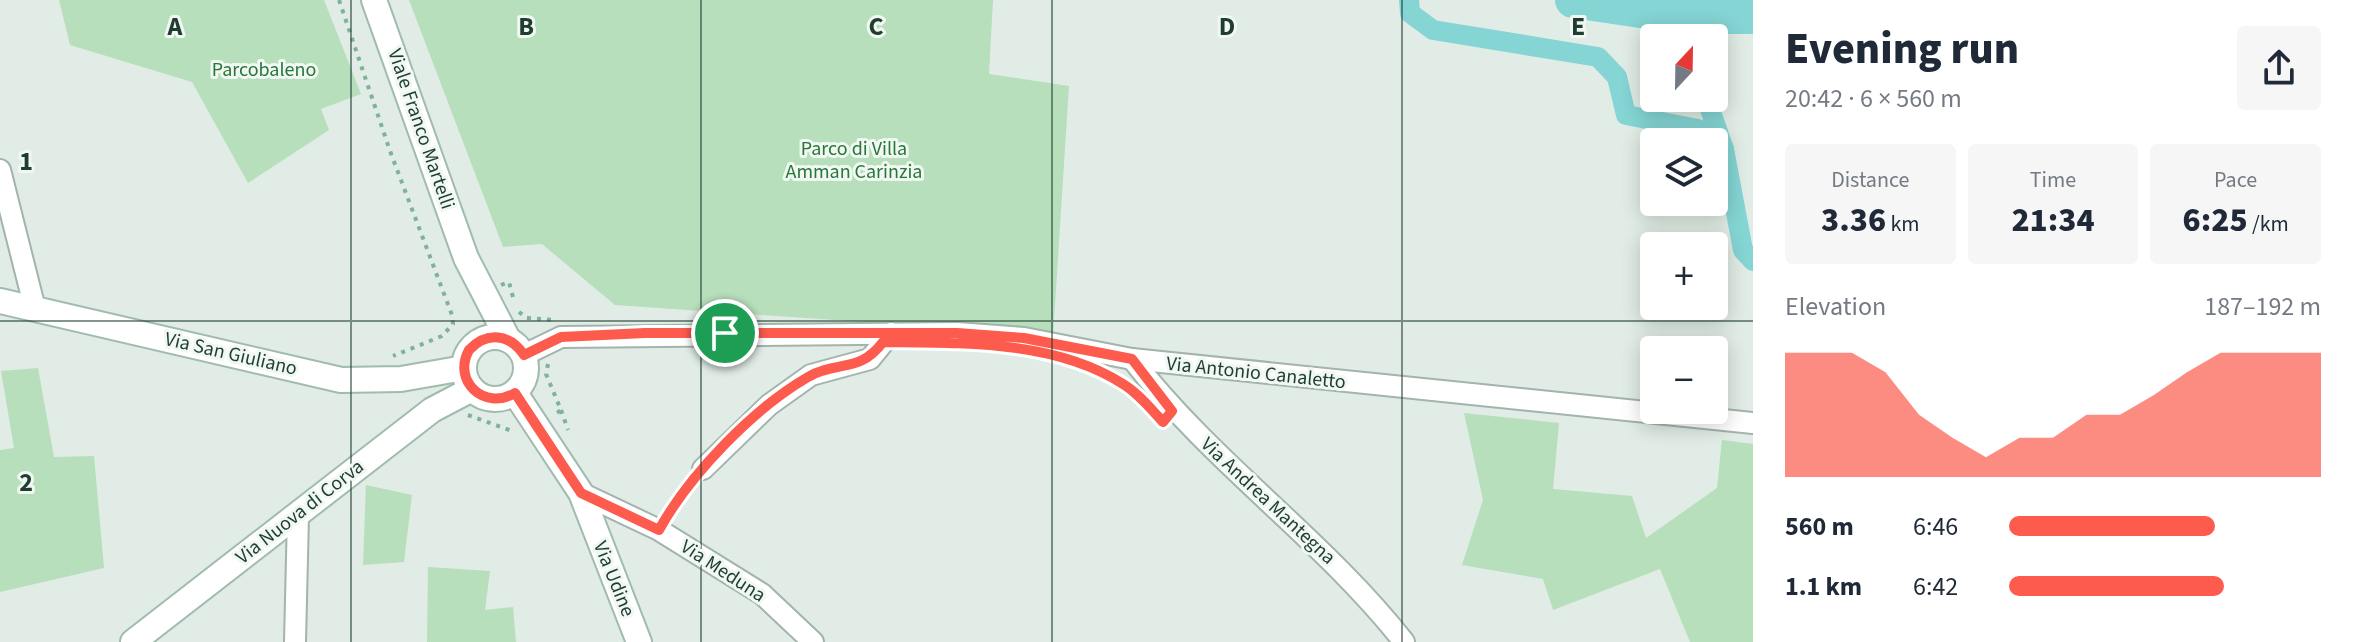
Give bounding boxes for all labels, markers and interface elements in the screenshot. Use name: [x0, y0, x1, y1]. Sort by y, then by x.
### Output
text: A: [167, 8, 184, 45]
text: B: [518, 8, 534, 45]
text: C: [868, 8, 884, 45]
text: D: [1219, 8, 1235, 45]
text: E: [1571, 8, 1585, 45]
text: Evening run: [1785, 18, 2019, 81]
north arrow: [1640, 24, 1728, 112]
map controls: [1640, 24, 1728, 424]
button: share: [2237, 26, 2321, 110]
street label: Viale Franco Martelli: [380, 45, 462, 213]
park label: Parcobaleno: [212, 56, 316, 84]
text: 20:42 · 6 × 560 m: [1785, 80, 1962, 117]
button: layers: [1640, 128, 1728, 216]
park label: Parco di Villa Amman Carinzia: [786, 135, 922, 186]
text: 1: [19, 143, 33, 180]
text: Distance: [1831, 164, 1909, 196]
text: Time: [2030, 164, 2076, 196]
text: Pace: [2214, 164, 2257, 196]
text: 3.36: [1821, 196, 1886, 245]
text: 21:34: [2011, 196, 2095, 245]
text: 6:25: [2183, 196, 2248, 245]
text: km: [1886, 208, 1920, 240]
text: /km: [2248, 208, 2289, 240]
button: +: [1640, 232, 1728, 320]
text: Elevation: [1785, 288, 1886, 325]
text: 187–192 m: [2204, 288, 2321, 325]
pin: [691, 299, 759, 367]
icon: arrive: [703, 311, 747, 355]
street label: Via San Giuliano: [162, 325, 300, 383]
button: −: [1640, 336, 1728, 424]
street label: Via Antonio Canaletto: [1165, 350, 1347, 396]
street label: Via Andrea Mantegna: [1194, 431, 1342, 571]
street label: Via Nuova di Corva: [230, 453, 370, 571]
text: 2: [19, 464, 33, 501]
text: 560 m: [1785, 508, 1854, 545]
text: 6:46: [1913, 508, 1958, 545]
street label: Via Meduna: [675, 533, 771, 609]
street label: Via Udine: [586, 537, 642, 621]
text: 1.1 km: [1785, 568, 1862, 605]
text: 6:42: [1913, 568, 1958, 605]

